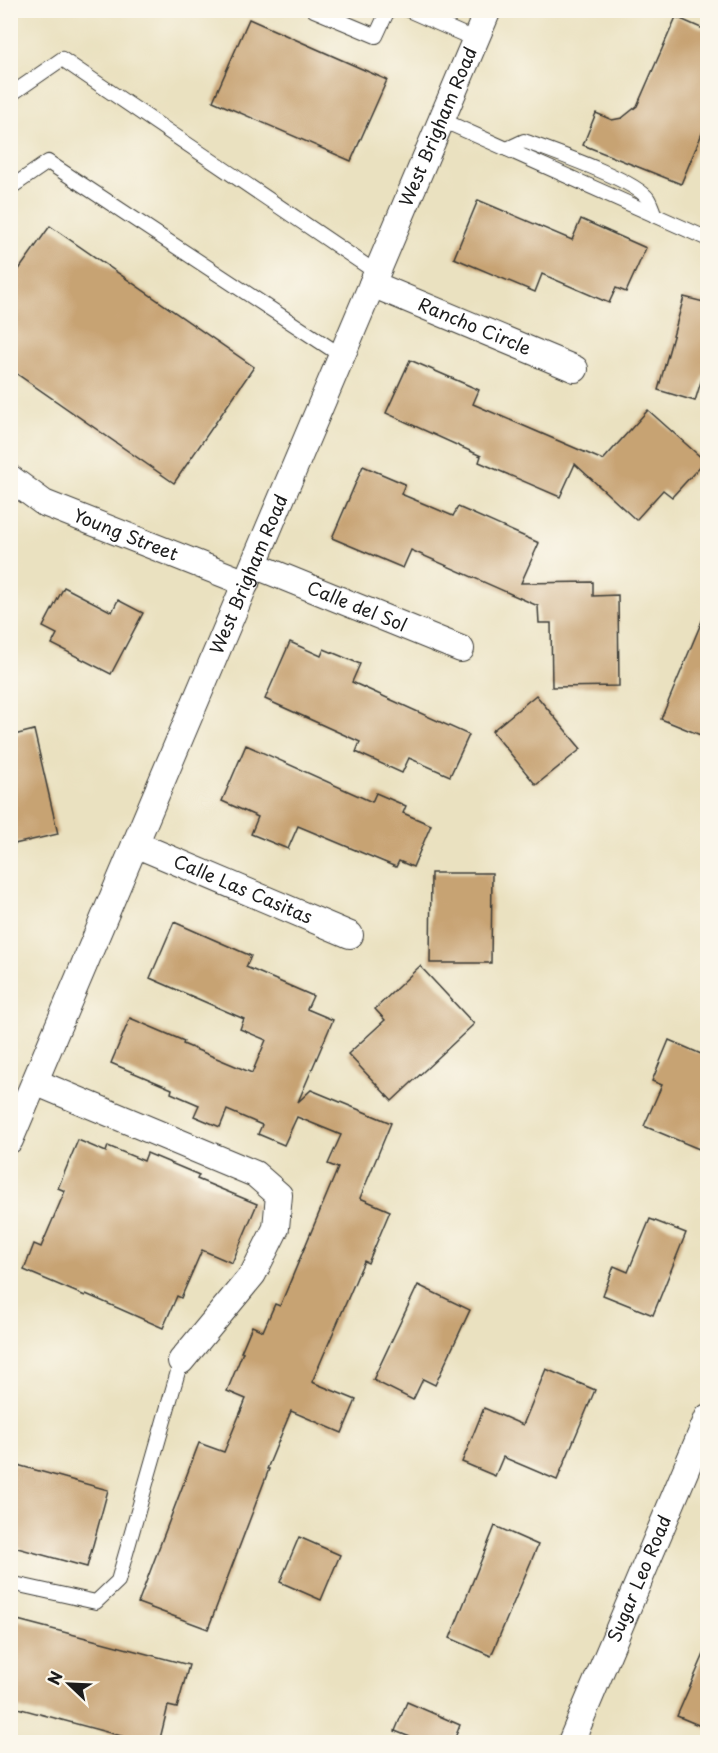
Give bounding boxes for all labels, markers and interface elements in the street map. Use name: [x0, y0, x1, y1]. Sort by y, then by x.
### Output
street label: West Brigham Road: [391, 42, 483, 210]
street label: Rancho Circle: [414, 290, 536, 361]
street label: West Brigham Road: [202, 490, 294, 658]
street label: Young Street: [70, 501, 183, 567]
street label: Calle del Sol: [303, 573, 411, 638]
street label: Calle Las Casitas: [170, 847, 317, 930]
street label: Sugar Leo Road: [600, 1511, 677, 1646]
north arrow: [39, 1654, 99, 1714]
text: N: [41, 1667, 68, 1688]

